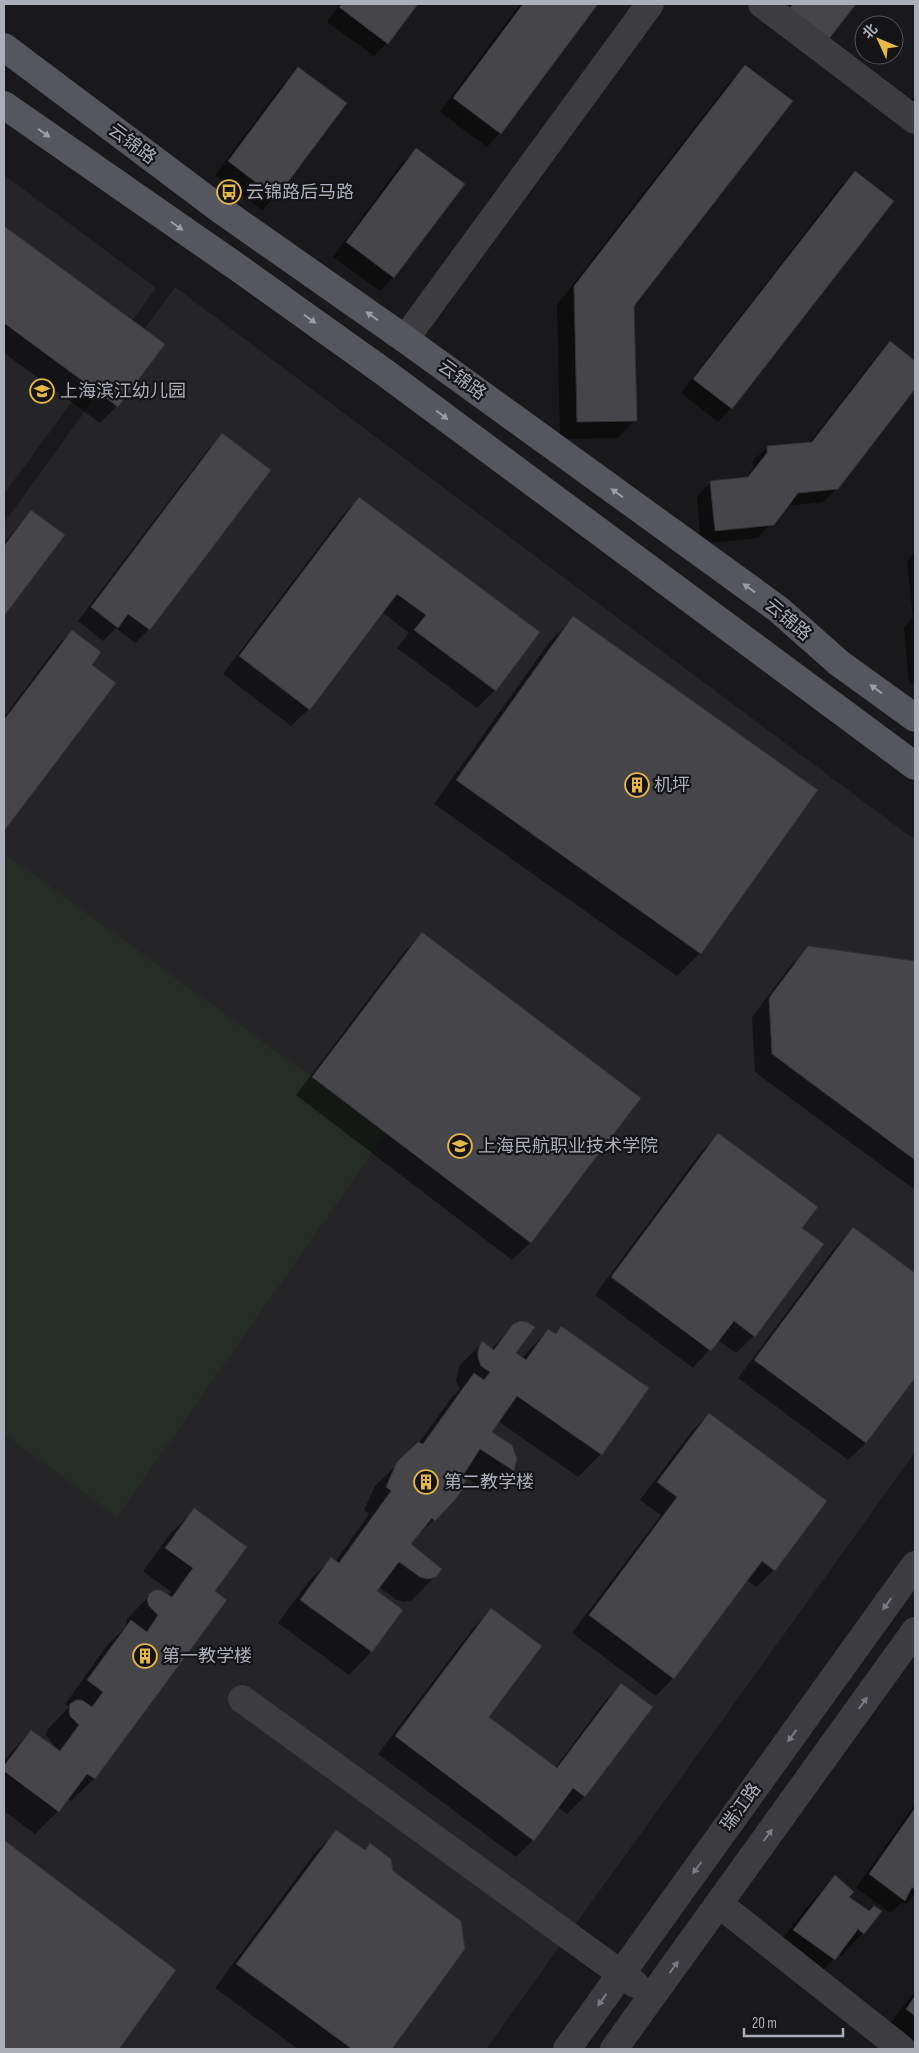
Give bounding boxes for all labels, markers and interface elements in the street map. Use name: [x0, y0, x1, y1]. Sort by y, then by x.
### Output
north arrow: [854, 15, 904, 65]
text: 北: [859, 20, 881, 42]
street label: 云锦路: [104, 119, 160, 169]
one-way arrow: [37, 128, 51, 138]
bus stop icon: 云锦路后马路: [216, 179, 242, 205]
place label: 云锦路后马路: [246, 182, 354, 203]
one-way arrow: [171, 221, 184, 231]
one-way arrow: [365, 311, 379, 321]
one-way arrow: [303, 314, 317, 324]
street label: 云锦路: [434, 356, 490, 404]
school or university icon: 上海滨江幼儿园: [29, 378, 55, 404]
place label: 上海滨江幼儿园: [60, 381, 186, 402]
one-way arrow: [435, 410, 449, 420]
one-way arrow: [610, 488, 624, 498]
one-way arrow: [742, 583, 756, 593]
street label: 云锦路: [761, 595, 815, 645]
one-way arrow: [869, 684, 883, 694]
building icon: 机坪: [624, 772, 650, 798]
place label: 机坪: [654, 775, 690, 796]
school or university icon: 上海民航职业技术学院: [447, 1133, 473, 1159]
place label: 上海民航职业技术学院: [478, 1136, 658, 1157]
building icon: 第二教学楼: [413, 1469, 439, 1495]
place label: 第二教学楼: [444, 1472, 534, 1493]
one-way arrow: [882, 1597, 892, 1611]
building icon: 第一教学楼: [132, 1643, 158, 1669]
place label: 第一教学楼: [162, 1646, 252, 1667]
one-way arrow: [858, 1696, 868, 1710]
one-way arrow: [787, 1729, 797, 1743]
street label: 瑞江路: [717, 1779, 765, 1835]
one-way arrow: [763, 1829, 774, 1842]
one-way arrow: [692, 1861, 702, 1875]
one-way arrow: [669, 1960, 679, 1974]
one-way arrow: [597, 1993, 607, 2007]
scale bar: [744, 2006, 843, 2038]
text: 20 m: [752, 2014, 777, 2033]

